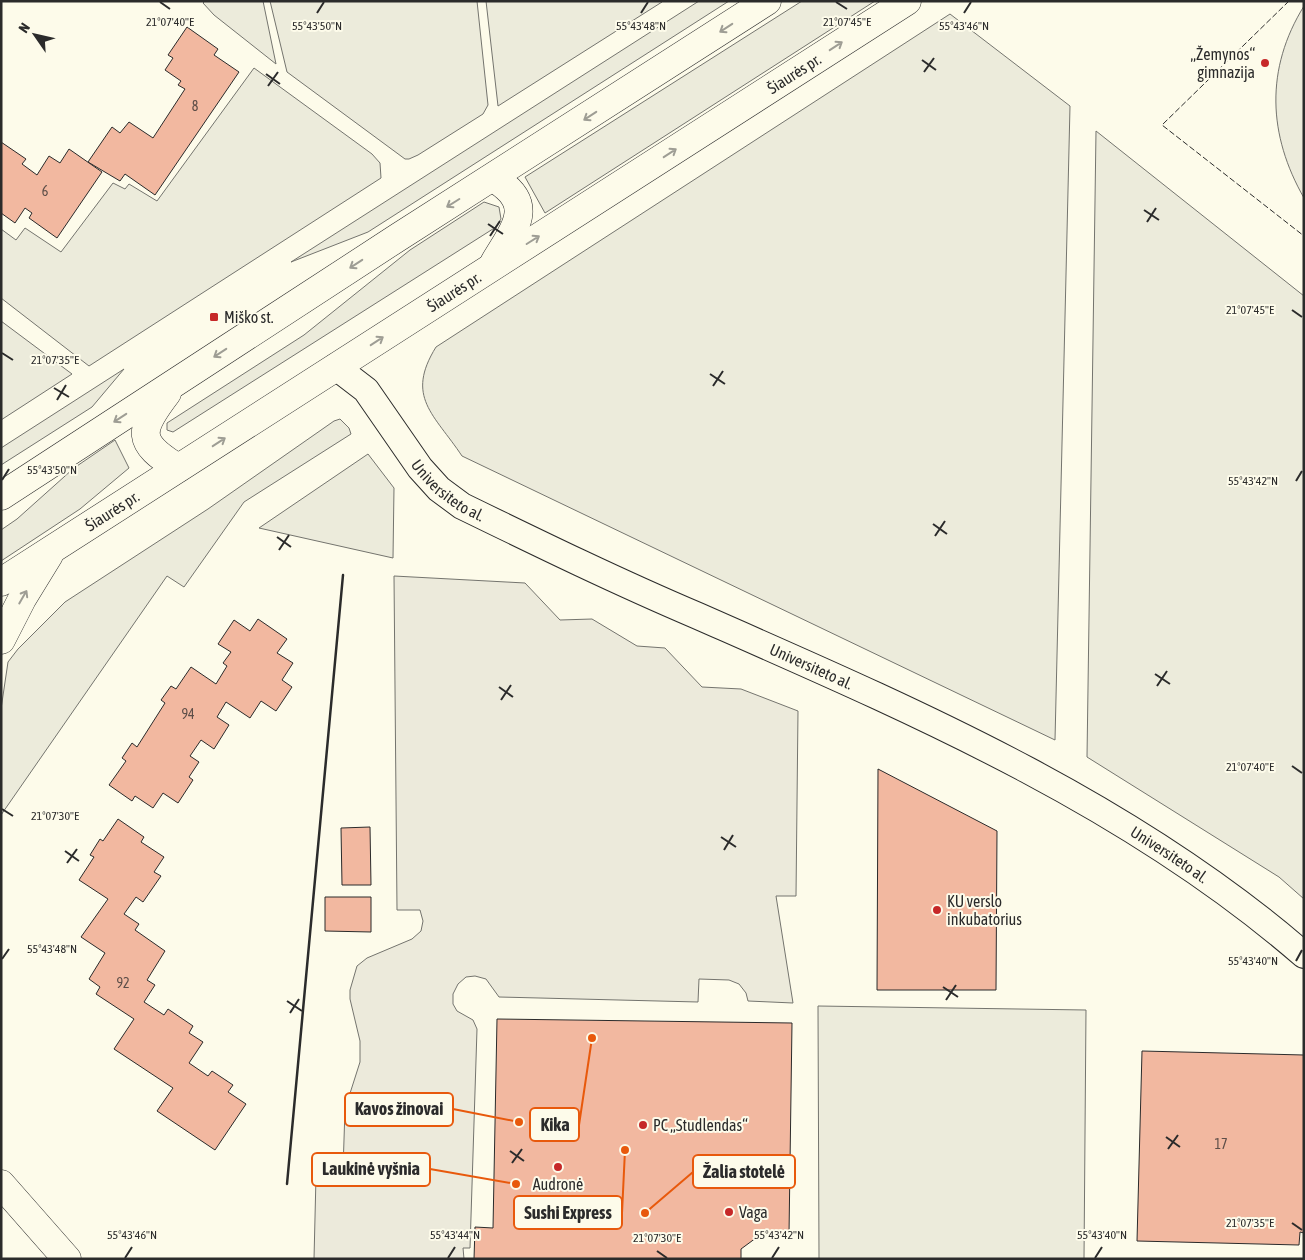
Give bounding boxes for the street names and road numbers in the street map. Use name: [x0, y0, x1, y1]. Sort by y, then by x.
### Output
street label: Šiaurės pr.: [764, 50, 824, 97]
street label: Šiaurės pr.: [424, 268, 484, 315]
street label: Universiteto al.: [408, 456, 488, 525]
street label: Šiaurės pr.: [82, 487, 142, 535]
street label: Universiteto al.: [767, 640, 856, 693]
street label: Universiteto al.: [1127, 822, 1212, 886]

